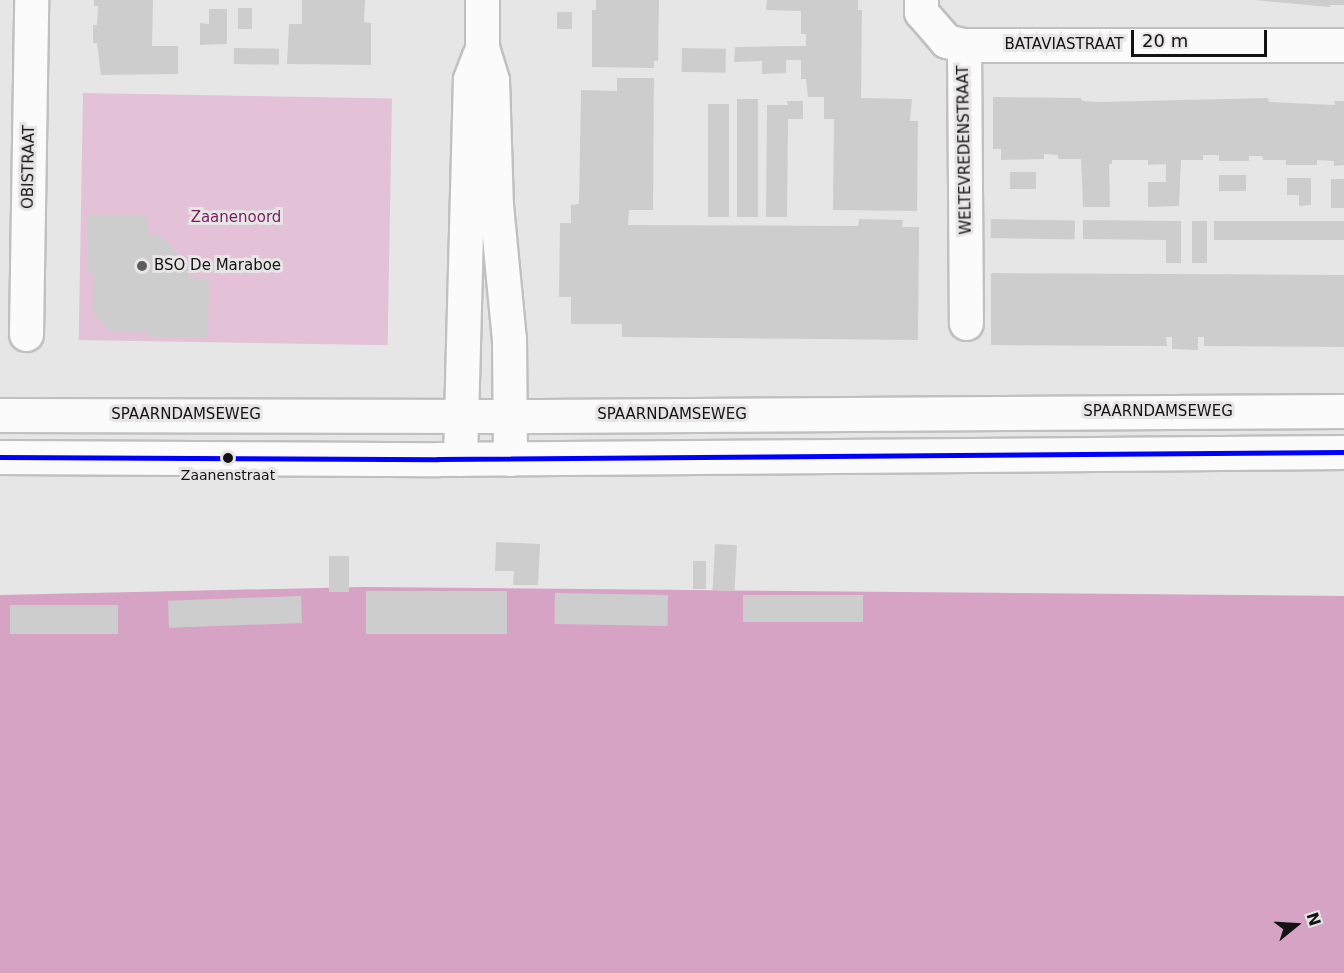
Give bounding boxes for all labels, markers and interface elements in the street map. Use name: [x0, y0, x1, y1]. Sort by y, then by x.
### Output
scale bar: [1134, 18, 1270, 56]
text: 20 m: [1142, 30, 1188, 51]
street label: BATAVIASTRAAT: [1004, 36, 1124, 54]
street label: WELTEVREDENSTRAAT: [955, 65, 975, 235]
street label: OBISTRAAT: [19, 125, 39, 209]
park label: Zaanenoord: [191, 209, 281, 227]
place label: BSO De Maraboe: [154, 257, 281, 275]
marker: BSO De Maraboe: [135, 259, 149, 273]
street label: SPAARNDAMSEWEG: [1083, 403, 1233, 421]
street label: SPAARNDAMSEWEG: [111, 406, 261, 424]
street label: SPAARNDAMSEWEG: [597, 406, 747, 424]
marker: Zaanenstraat: [222, 452, 234, 464]
place label: Zaanenstraat: [181, 467, 275, 483]
north arrow: [1266, 895, 1326, 955]
text: N: [1302, 910, 1325, 929]

